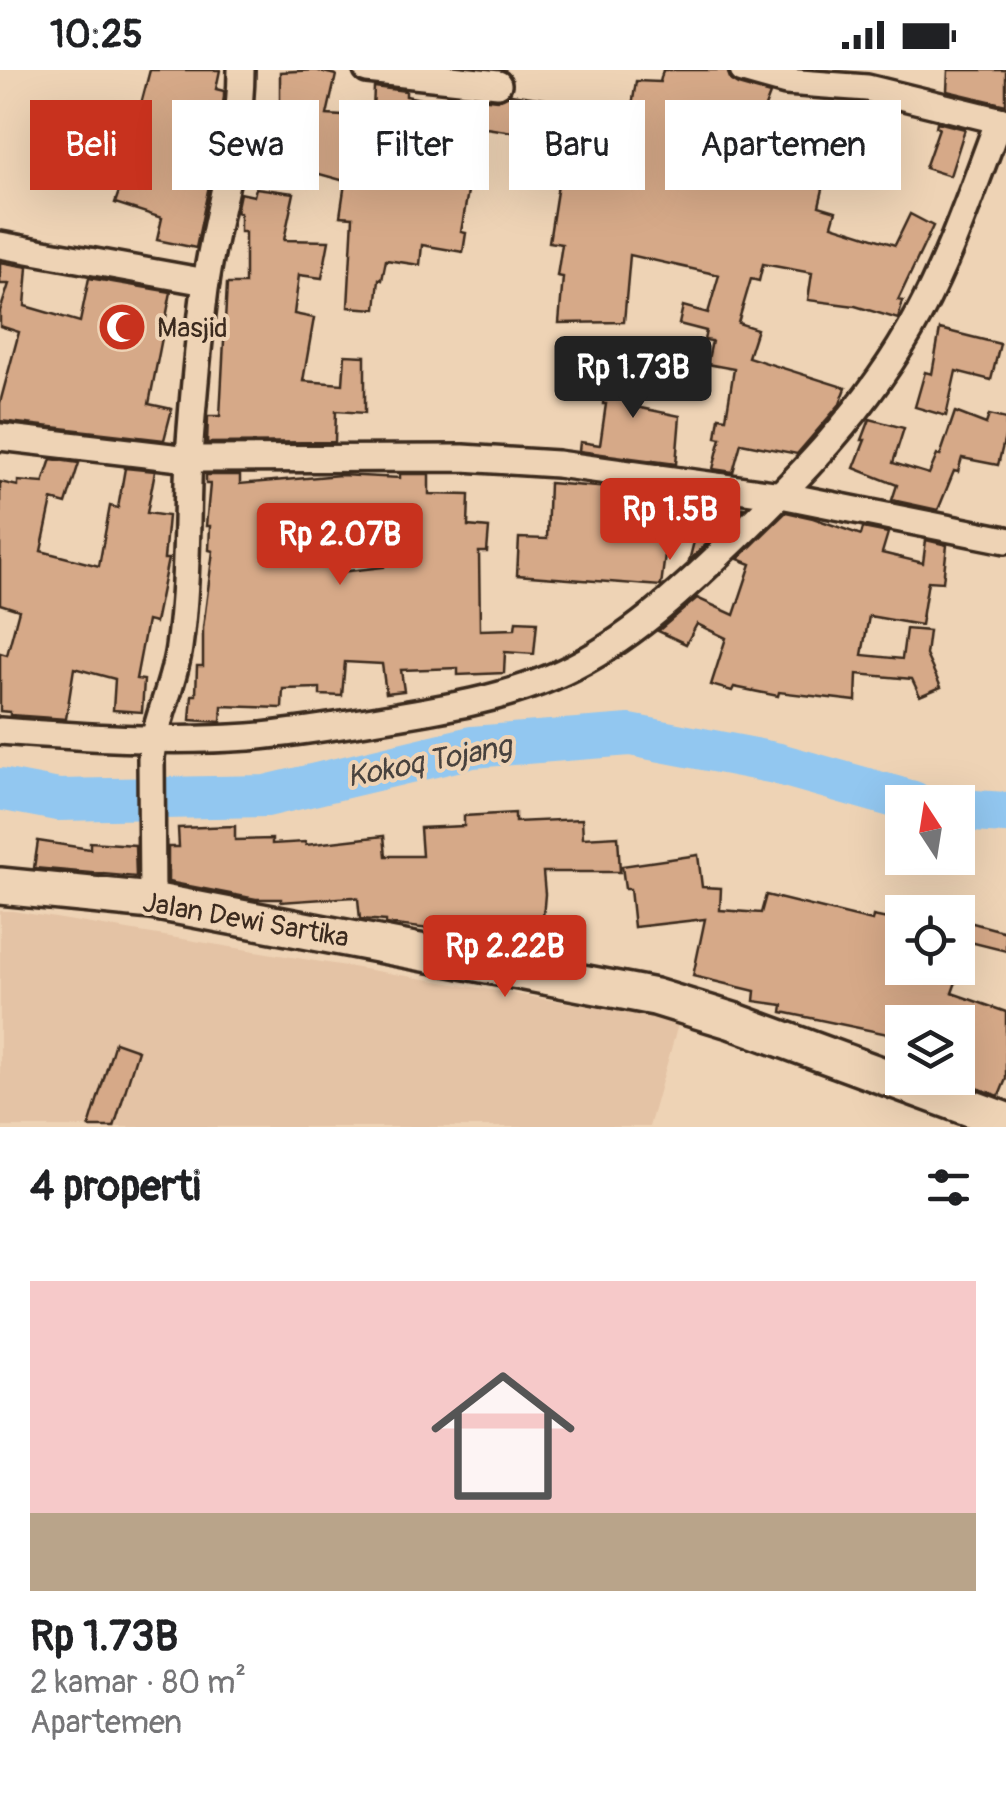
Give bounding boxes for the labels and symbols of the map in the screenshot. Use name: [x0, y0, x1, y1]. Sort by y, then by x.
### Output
mosque icon: Masjid: [96, 301, 148, 353]
place label: Masjid: [157, 311, 228, 346]
pin: Rp 1.73B: [530, 336, 736, 421]
pin: Rp 1.5B: [578, 478, 762, 563]
pin: Rp 2.07B: [237, 503, 443, 588]
water label: Kokoq Tojang: [344, 727, 516, 796]
north arrow: [885, 785, 975, 875]
street label: Jalan Dewi Sartika: [140, 885, 352, 956]
pin: Rp 2.22B: [402, 915, 608, 1000]

